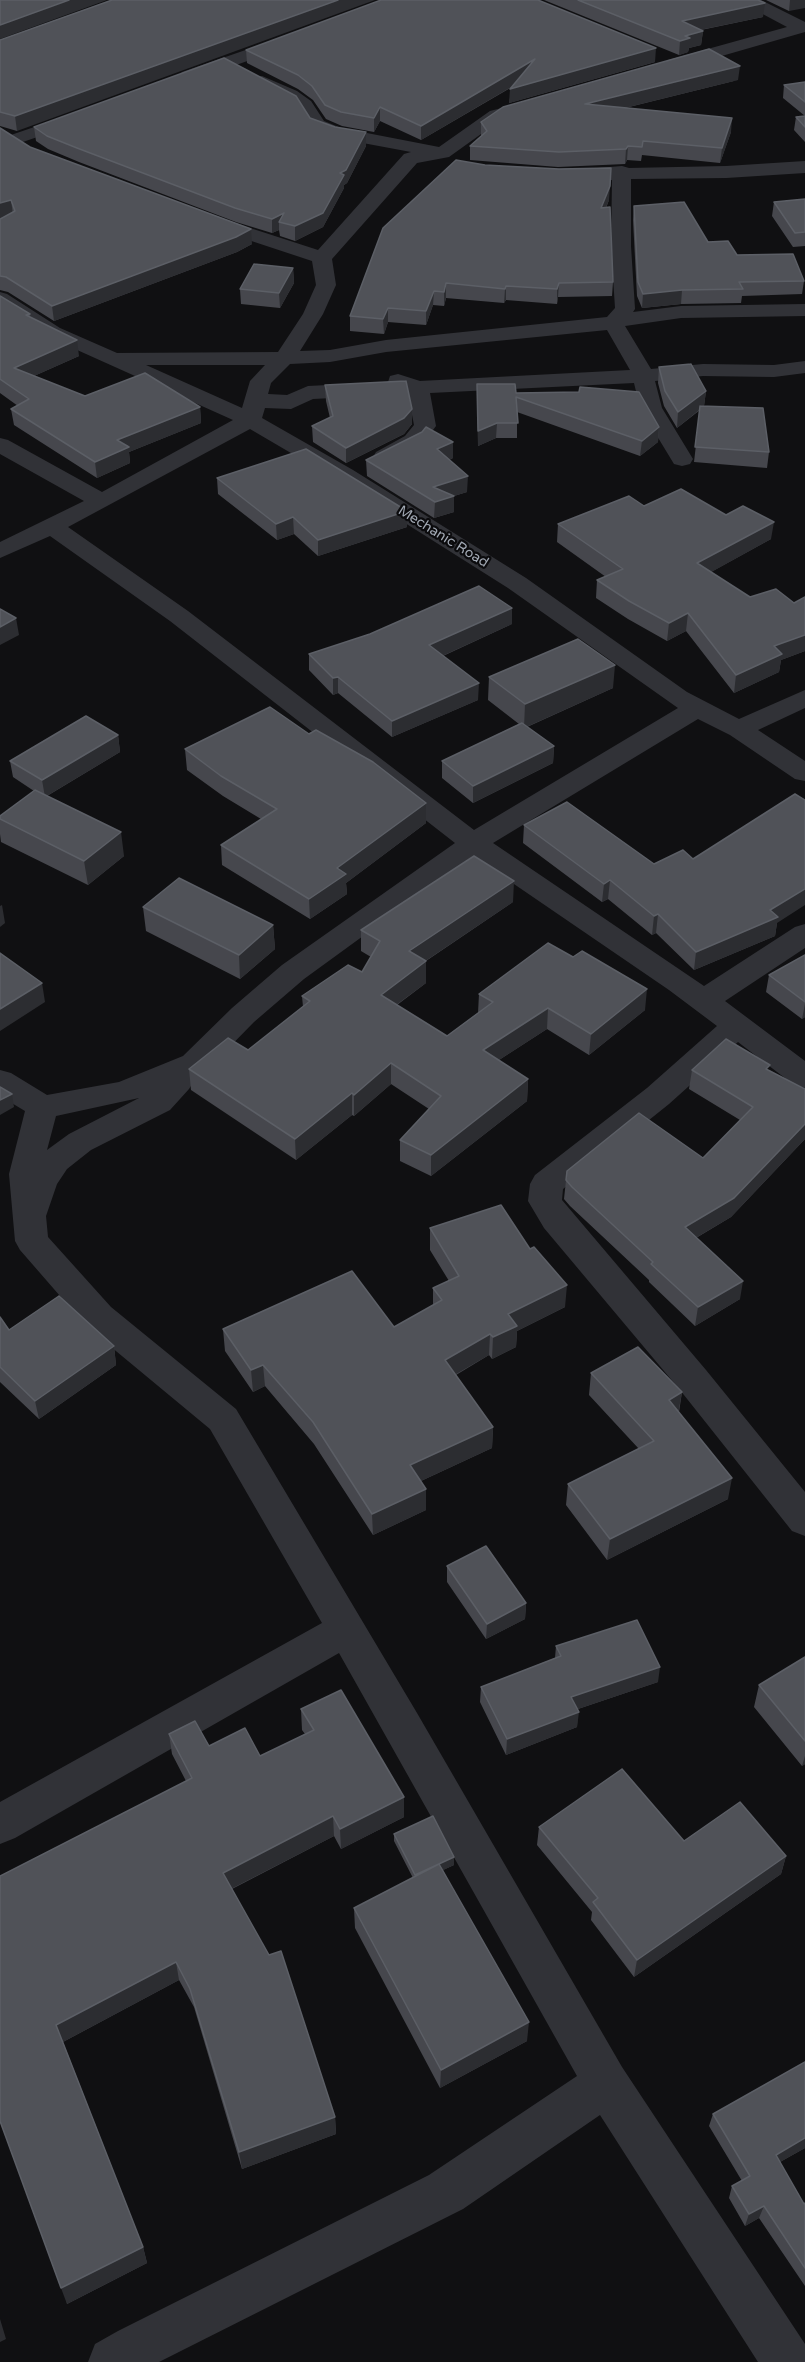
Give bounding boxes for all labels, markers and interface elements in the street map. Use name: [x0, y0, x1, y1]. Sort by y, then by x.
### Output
street label: Mechanic Road: [395, 502, 491, 572]

